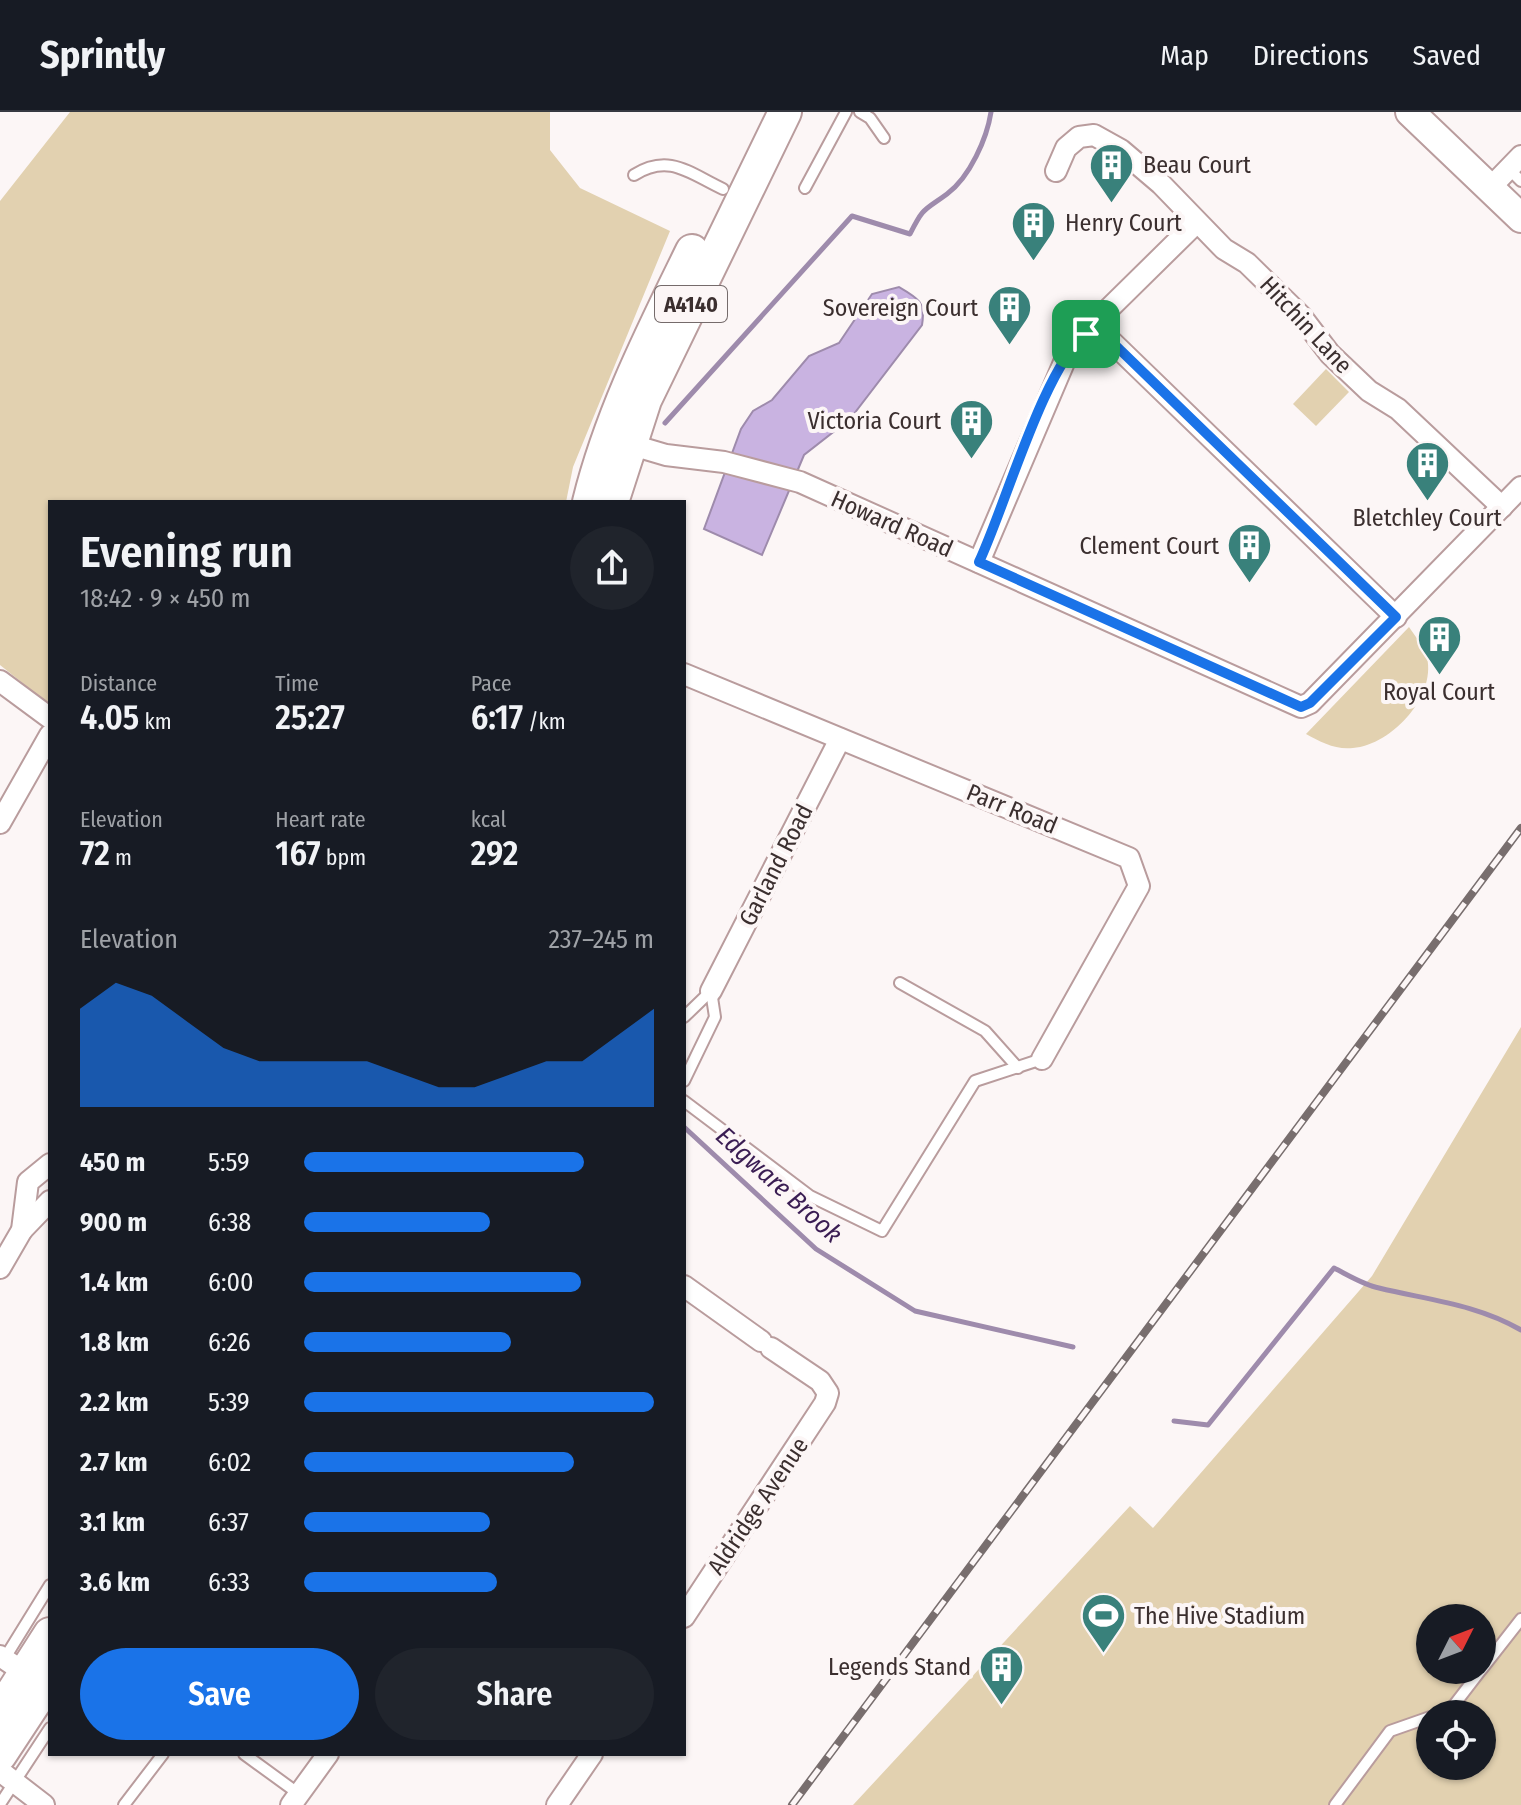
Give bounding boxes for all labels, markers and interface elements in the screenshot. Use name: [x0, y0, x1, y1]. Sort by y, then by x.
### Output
text: Sprintly: [40, 32, 165, 78]
text: Map: [1160, 39, 1209, 72]
text: Directions: [1253, 39, 1369, 72]
text: Saved: [1413, 39, 1481, 72]
building icon: Beau Court: [1088, 141, 1136, 204]
place label: Beau Court: [1143, 151, 1251, 179]
building icon: Henry Court: [1010, 199, 1058, 262]
place label: Henry Court: [1065, 209, 1182, 237]
street label: Hitchin Lane: [1254, 271, 1358, 379]
building icon: Sovereign Court: [985, 284, 1033, 347]
road number: A4140: [655, 286, 727, 322]
place label: Sovereign Court: [823, 294, 978, 322]
pin: [1052, 300, 1120, 368]
icon: arrive: [1064, 312, 1108, 356]
building icon: Victoria Court: [948, 397, 996, 460]
place label: Victoria Court: [807, 407, 941, 435]
building icon: Bletchley Court: [1403, 440, 1451, 503]
street label: Howard Road: [827, 485, 957, 563]
place label: Bletchley Court: [1352, 504, 1502, 532]
building icon: Clement Court: [1226, 522, 1274, 585]
text: Evening run: [80, 526, 293, 579]
button: share: [570, 526, 654, 610]
place label: Clement Court: [1079, 532, 1219, 560]
text: 18:42 · 9 × 450 m: [80, 583, 251, 614]
building icon: Royal Court: [1415, 614, 1463, 677]
text: Distance: [80, 670, 157, 697]
text: Time: [275, 670, 319, 697]
text: Pace: [471, 670, 512, 697]
place label: Royal Court: [1383, 678, 1495, 706]
text: 4.05: [80, 697, 139, 738]
text: 25:27: [275, 697, 345, 738]
text: 6:17: [471, 697, 523, 738]
text: km: [139, 708, 172, 735]
text: /km: [523, 708, 566, 735]
street label: Parr Road: [963, 778, 1061, 840]
street label: Garland Road: [733, 799, 819, 931]
text: Elevation: [80, 806, 163, 833]
text: Heart rate: [275, 806, 366, 833]
text: kcal: [471, 806, 506, 833]
text: 72: [80, 833, 110, 874]
text: 167: [275, 833, 321, 874]
text: 292: [471, 833, 518, 874]
text: m: [110, 844, 132, 871]
text: bpm: [321, 844, 366, 871]
text: Elevation: [80, 924, 178, 955]
text: 237–245 m: [548, 924, 654, 955]
water label: Edgware Brook: [710, 1120, 848, 1250]
text: 450 m: [80, 1147, 145, 1178]
text: 5:59: [208, 1147, 250, 1178]
text: 900 m: [80, 1207, 147, 1238]
text: 6:38: [208, 1207, 251, 1238]
text: 1.4 km: [80, 1267, 148, 1298]
text: 6:00: [208, 1267, 254, 1298]
text: 1.8 km: [80, 1327, 149, 1358]
text: 6:26: [208, 1327, 251, 1358]
text: 2.2 km: [80, 1387, 149, 1418]
text: 5:39: [208, 1387, 250, 1418]
street label: Aldridge Avenue: [702, 1432, 814, 1580]
text: 2.7 km: [80, 1447, 148, 1478]
text: 6:02: [208, 1447, 251, 1478]
text: 3.1 km: [80, 1507, 145, 1538]
text: 6:37: [208, 1507, 249, 1538]
text: 3.6 km: [80, 1567, 150, 1598]
text: 6:33: [208, 1567, 250, 1598]
sports icon: The Hive Stadium: [1079, 1592, 1127, 1655]
place label: The Hive Stadium: [1134, 1602, 1305, 1630]
north arrow: [1416, 1604, 1496, 1684]
map controls: [1416, 1604, 1496, 1780]
building icon: Legends Stand: [978, 1643, 1026, 1706]
button: Save: [80, 1648, 359, 1740]
button: Share: [375, 1648, 654, 1740]
place label: Legends Stand: [828, 1653, 971, 1681]
button: locate: [1416, 1700, 1496, 1780]

